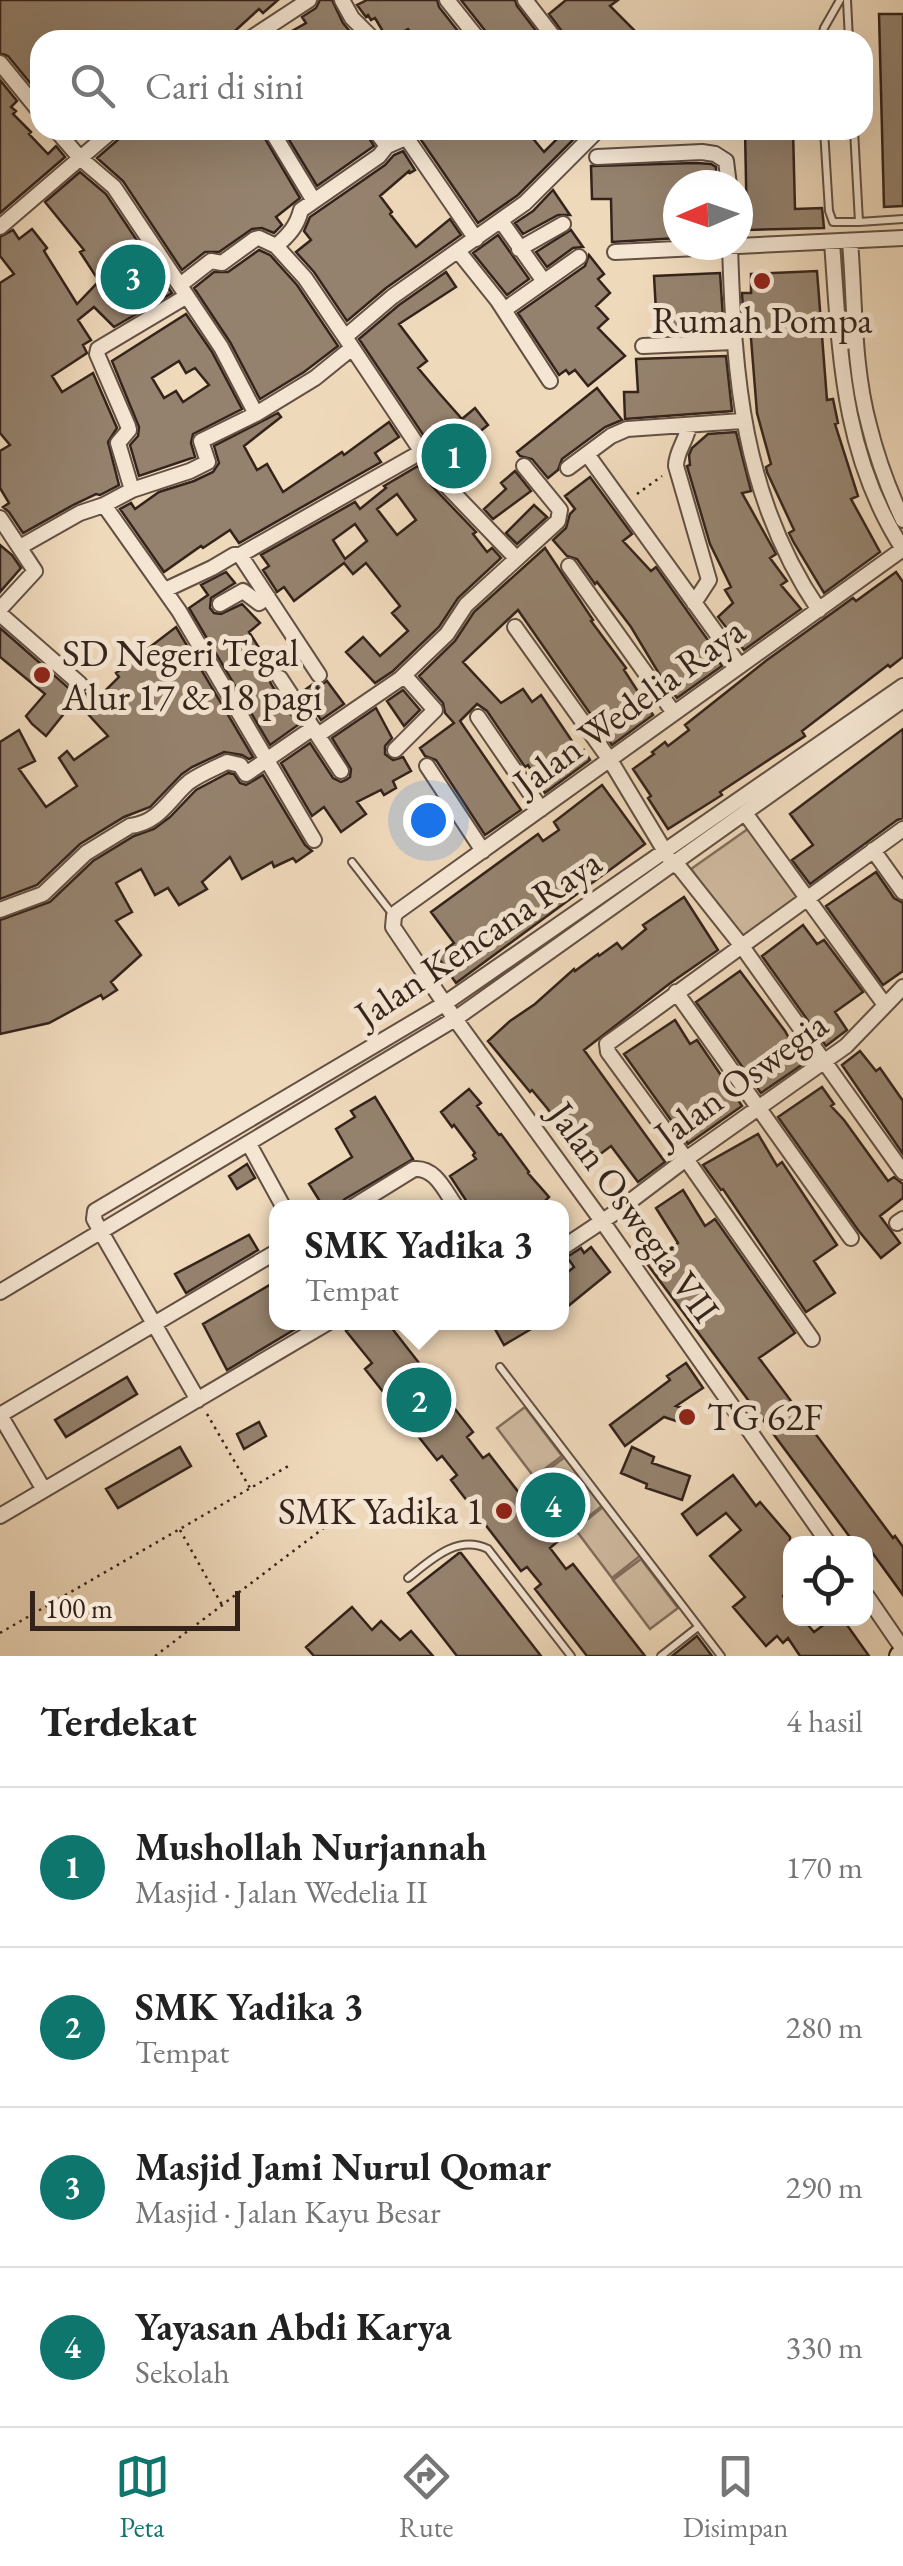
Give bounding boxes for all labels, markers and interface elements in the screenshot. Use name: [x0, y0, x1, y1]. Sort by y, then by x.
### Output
search box: [30, 30, 873, 140]
icon: search: [65, 58, 120, 113]
text: Cari di sini: [145, 61, 304, 110]
north arrow: [663, 170, 753, 260]
pin: 3: [100, 240, 166, 314]
marker: Rumah Pompa: [751, 270, 773, 292]
place label: Rumah Pompa: [652, 295, 873, 344]
pin: 1: [422, 418, 486, 494]
street label: Jalan Wedelia Raya: [501, 605, 755, 808]
place label: SD Negeri Tegal Alur 17 & 18 pagi: [61, 628, 322, 721]
marker: SD Negeri Tegal Alur 17 & 18 pagi: [31, 664, 53, 686]
your location: [403, 795, 454, 846]
street label: Jalan Kencana Raya: [343, 837, 611, 1040]
street label: Jalan Oswegia: [642, 999, 838, 1160]
street label: Jalan Oswegia VII: [536, 1089, 731, 1332]
popup: [269, 1200, 569, 1330]
text: SMK Yadika 3: [305, 1220, 533, 1269]
text: Tempat: [305, 1269, 399, 1311]
pin: 2: [386, 1362, 452, 1438]
place label: TG 62F: [707, 1392, 823, 1441]
marker: TG 62F: [676, 1406, 698, 1428]
pin: 4: [520, 1468, 586, 1542]
place label: SMK Yadika 1: [278, 1486, 484, 1535]
marker: SMK Yadika 1: [493, 1500, 515, 1522]
map controls: [783, 1536, 873, 1626]
button: locate: [783, 1536, 873, 1626]
scale bar: [30, 1586, 240, 1631]
text: 100 m: [45, 1590, 113, 1626]
text: Terdekat: [40, 1694, 197, 1749]
text: 4 hasil: [786, 1700, 863, 1742]
text: Mushollah Nurjannah: [135, 1822, 487, 1871]
text: 1: [64, 1846, 81, 1888]
text: 170 m: [786, 1846, 863, 1888]
text: Masjid · Jalan Wedelia II: [135, 1871, 428, 1913]
text: SMK Yadika 3: [135, 1982, 364, 2031]
text: 2: [64, 2006, 81, 2048]
text: 280 m: [786, 2006, 863, 2048]
text: Tempat: [135, 2031, 229, 2073]
text: Masjid Jami Nurul Qomar: [135, 2142, 551, 2191]
text: 3: [64, 2166, 81, 2208]
text: 290 m: [786, 2166, 863, 2208]
text: Masjid · Jalan Kayu Besar: [135, 2191, 441, 2233]
text: Yayasan Abdi Karya: [135, 2302, 452, 2351]
text: 4: [64, 2326, 81, 2368]
text: 330 m: [786, 2326, 863, 2368]
text: Sekolah: [135, 2351, 230, 2393]
tab: Peta: [115, 2449, 170, 2545]
tab: Rute: [399, 2449, 454, 2545]
tab: Disimpan: [683, 2449, 788, 2545]

